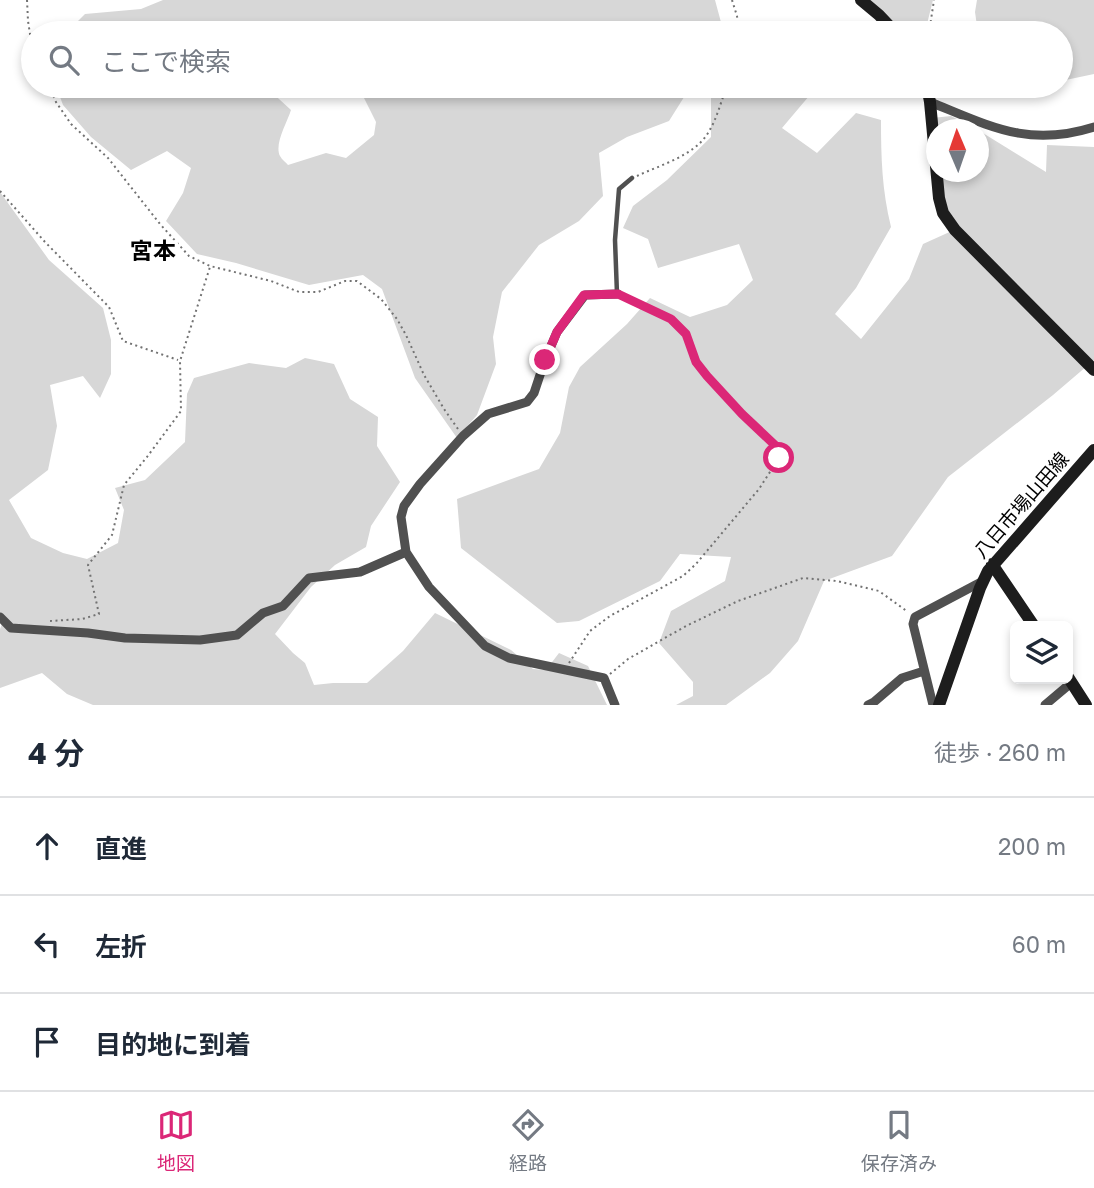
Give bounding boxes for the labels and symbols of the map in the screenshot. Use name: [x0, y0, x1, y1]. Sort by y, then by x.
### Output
north arrow: [926, 119, 989, 182]
district label: 宮本: [130, 236, 176, 264]
route end: [529, 344, 560, 375]
route start: [763, 442, 794, 473]
street label: 八日市場山田線: [968, 447, 1073, 562]

